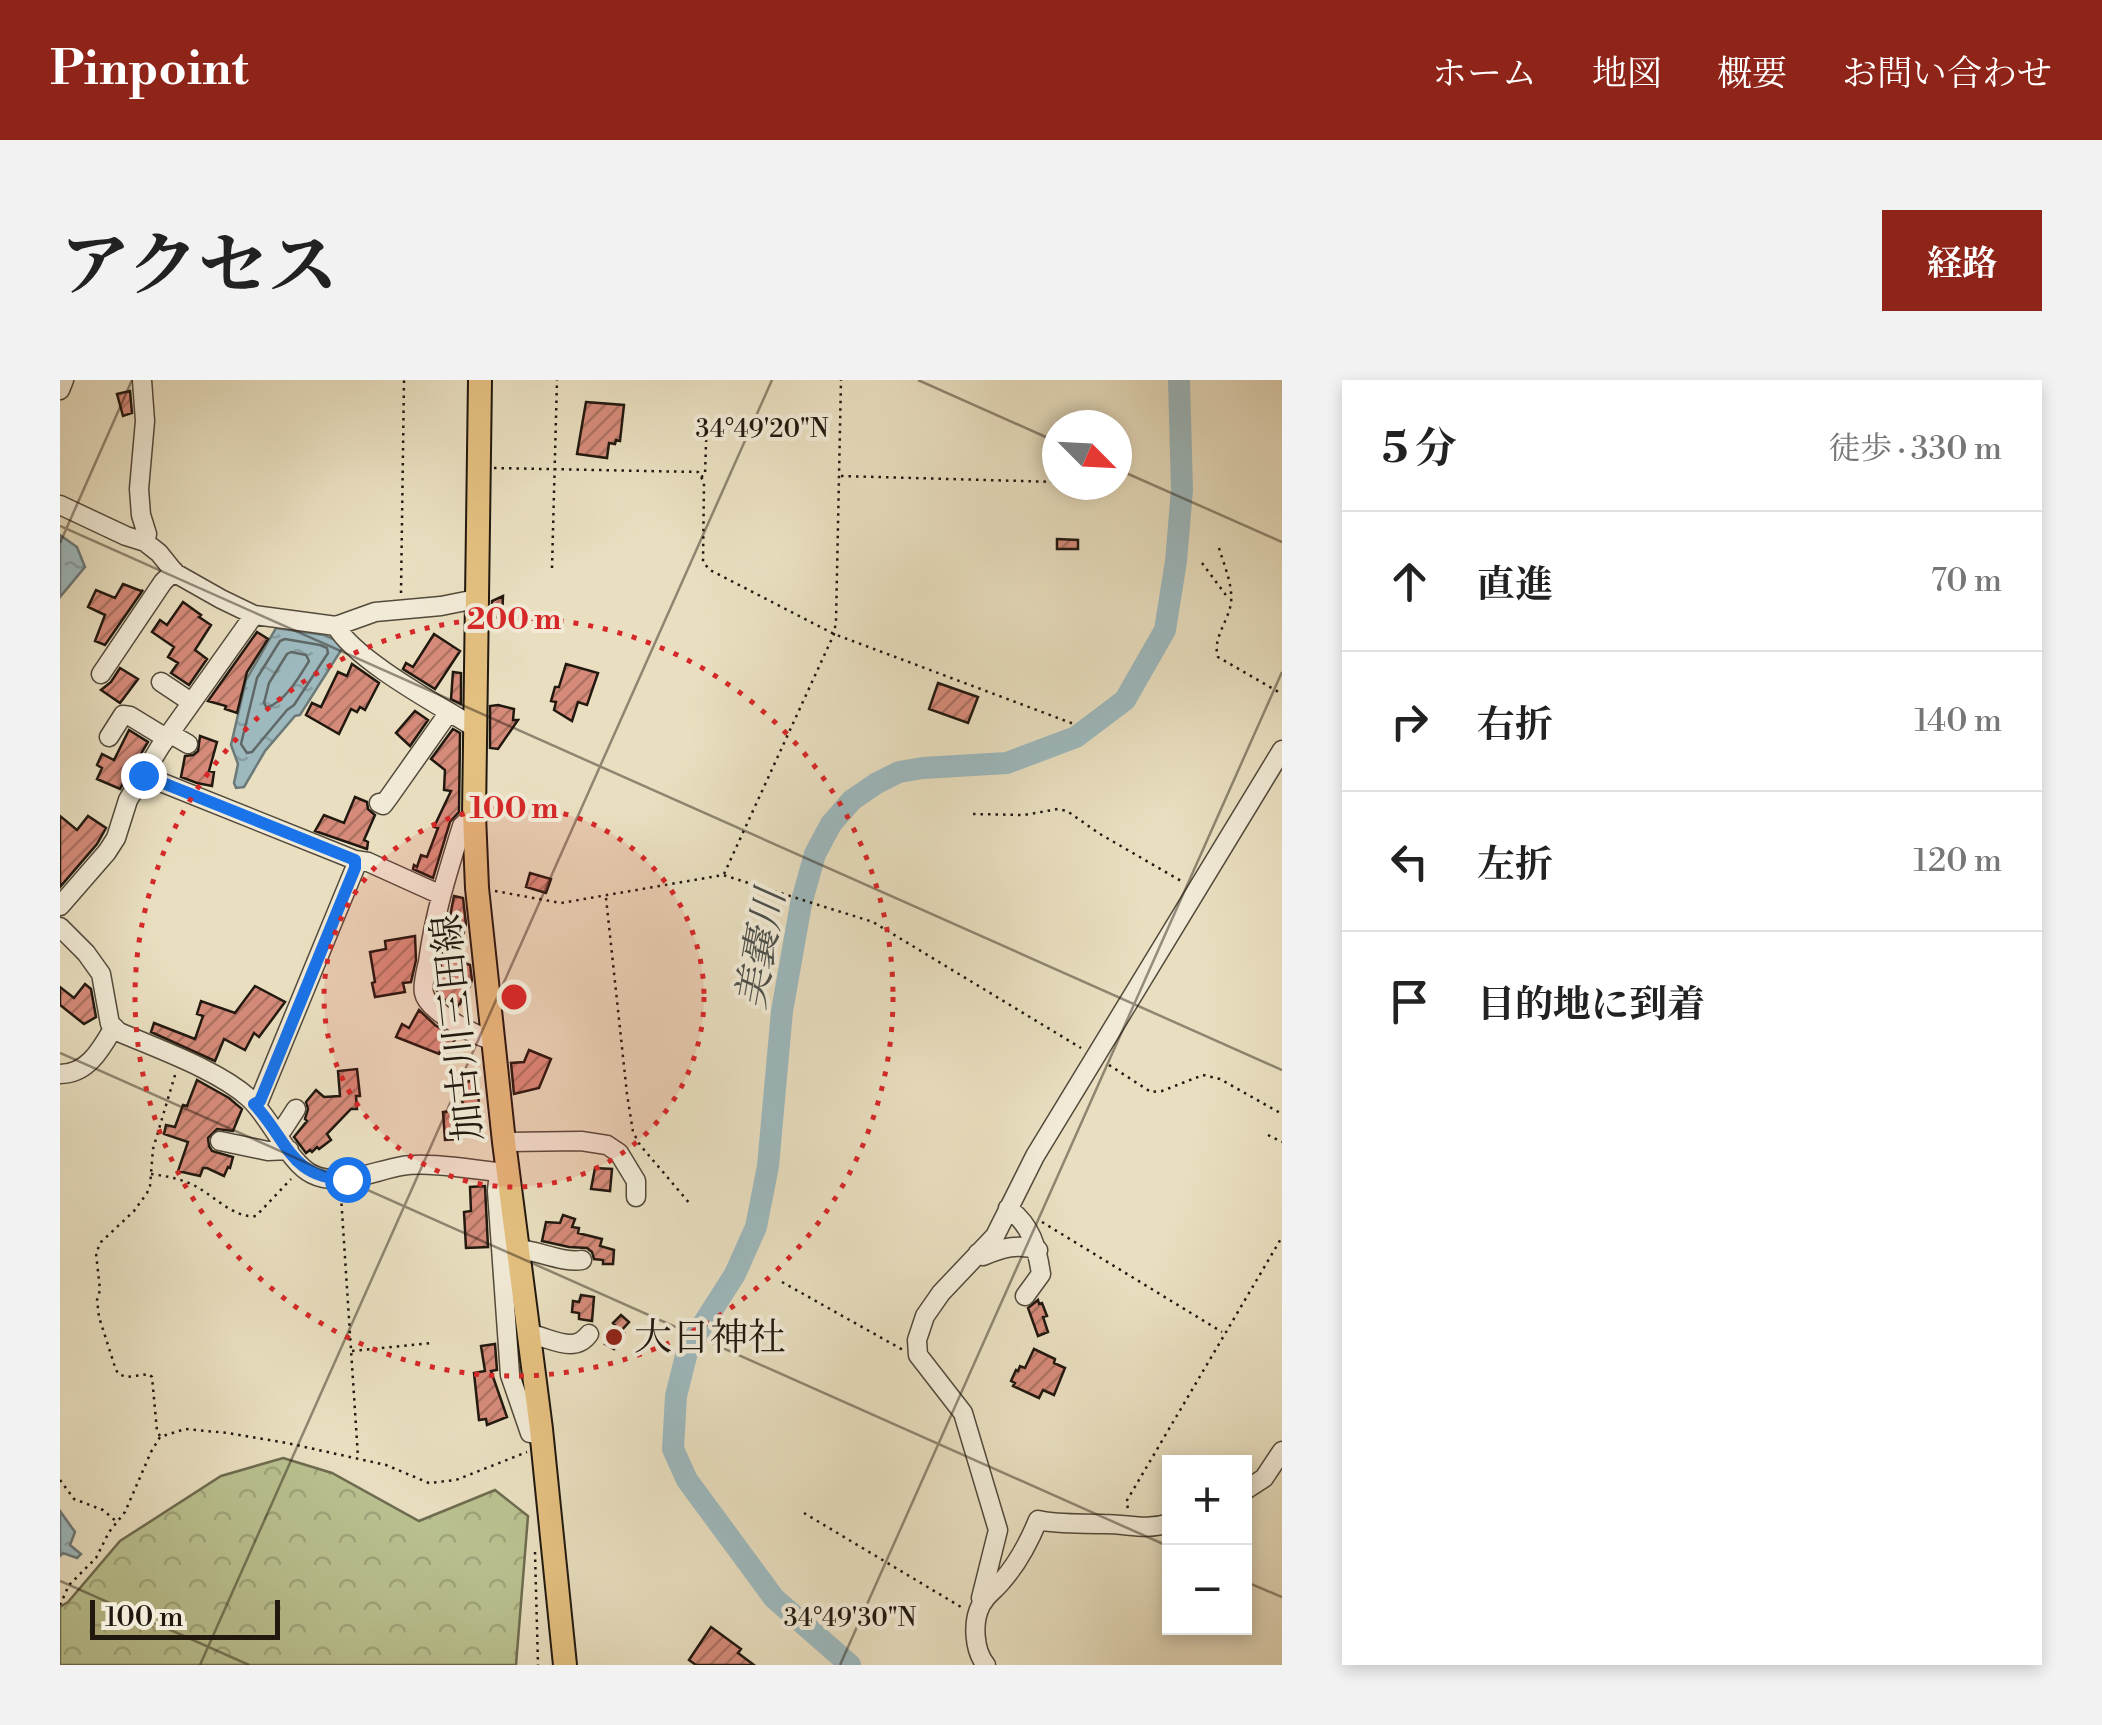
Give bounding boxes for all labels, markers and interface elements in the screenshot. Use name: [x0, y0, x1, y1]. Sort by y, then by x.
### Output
text: Pinpoint: [50, 40, 249, 100]
text: ホーム: [1432, 53, 1537, 96]
text: 地図: [1592, 53, 1662, 96]
text: 概要: [1717, 53, 1787, 96]
text: お問い合わせ: [1842, 53, 2052, 96]
button: 経路: [1882, 210, 2042, 311]
text: アクセス: [60, 224, 338, 312]
north arrow: [1042, 410, 1132, 500]
text: 34°49'20"N: [695, 414, 829, 445]
text: 5 分: [1382, 423, 1457, 476]
text: 徒歩 · 330 m: [1828, 429, 2002, 469]
icon: ahead: [1382, 554, 1437, 609]
text: 70 m: [1931, 561, 2002, 601]
text: 直進: [1477, 562, 1553, 609]
text: 200 m: [467, 601, 561, 639]
icon: right: [1382, 694, 1437, 749]
text: 140 m: [1915, 701, 2002, 741]
text: 右折: [1477, 702, 1553, 749]
route end: [121, 753, 167, 799]
text: 100 m: [469, 790, 559, 828]
icon: left: [1382, 834, 1437, 889]
text: 120 m: [1913, 841, 2002, 881]
text: 左折: [1477, 842, 1553, 889]
water label: 美嚢川: [727, 882, 798, 1013]
street label: 加古川三田線: [423, 912, 494, 1144]
icon: arrive: [1382, 974, 1437, 1029]
centre of rings: [496, 979, 532, 1015]
text: 目的地に到着: [1477, 982, 1705, 1029]
route start: [325, 1157, 371, 1203]
place label: 大日神社: [634, 1315, 786, 1362]
marker: 大日神社: [603, 1326, 625, 1348]
map controls: [1162, 1455, 1252, 1635]
button: +: [1162, 1455, 1252, 1545]
button: −: [1162, 1545, 1252, 1635]
scale bar: [90, 1595, 280, 1640]
text: 100 m: [105, 1600, 184, 1635]
text: 34°49'30"N: [784, 1603, 917, 1634]

